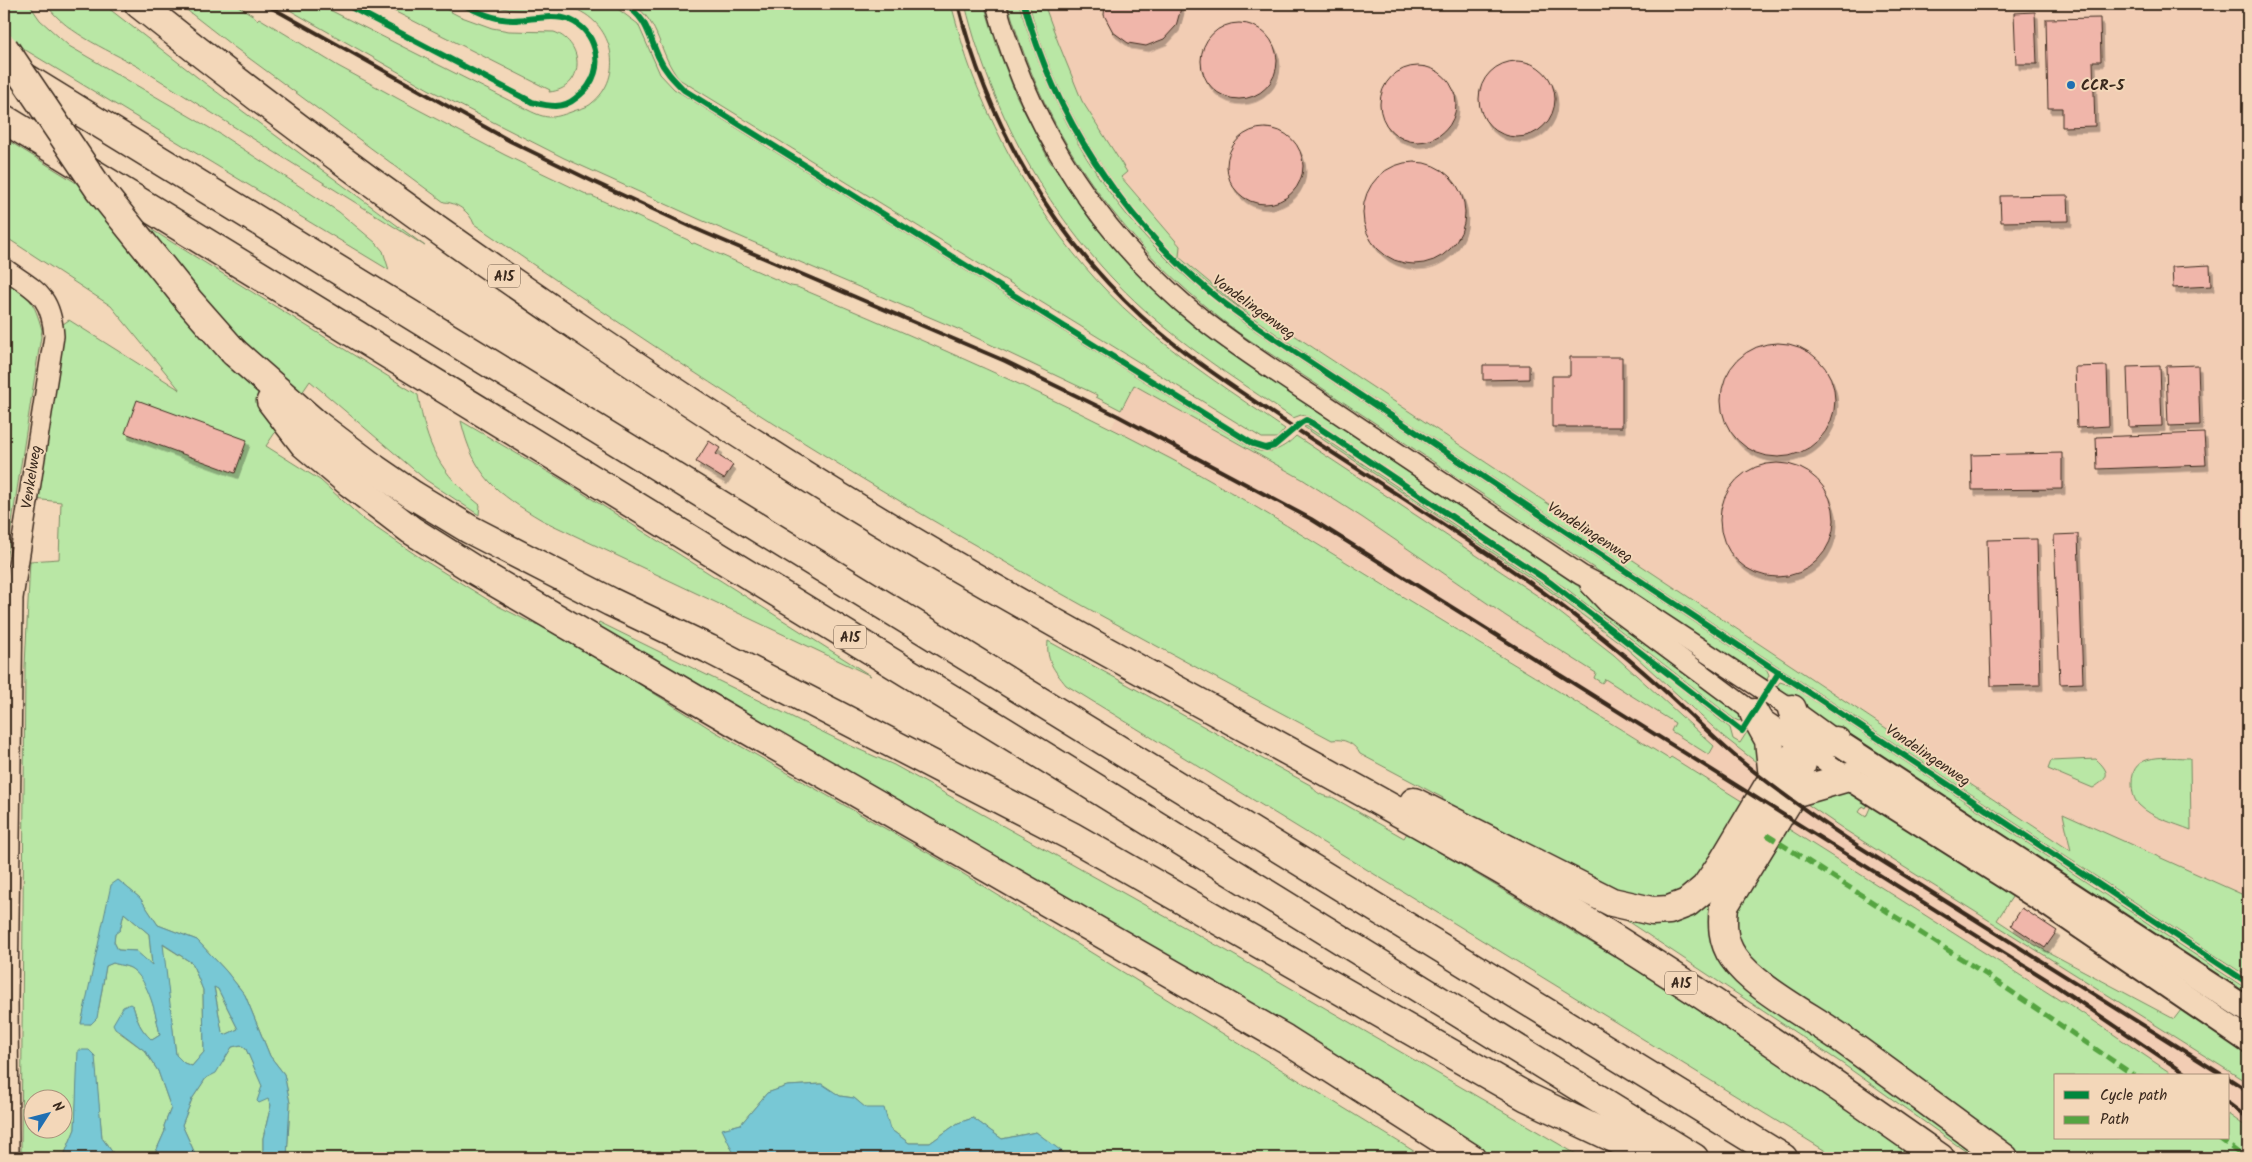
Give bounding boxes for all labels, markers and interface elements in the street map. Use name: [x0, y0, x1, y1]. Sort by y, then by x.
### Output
place label: CCR-5: [2081, 74, 2125, 98]
marker: CCR-5: [2065, 79, 2077, 91]
road number: A15: [488, 264, 520, 288]
street label: Vondelingenweg: [1207, 269, 1300, 346]
street label: Venkelweg: [15, 444, 49, 511]
street label: Vondelingenweg: [1542, 496, 1637, 570]
road number: A15: [834, 626, 866, 649]
street label: Vondelingenweg: [1880, 718, 1975, 793]
road number: A15: [1665, 971, 1697, 994]
legend: [2054, 1074, 2230, 1140]
text: Cycle path: [2100, 1084, 2167, 1108]
north arrow: [22, 1090, 72, 1140]
text: N: [46, 1097, 69, 1117]
text: Path: [2100, 1108, 2129, 1132]

